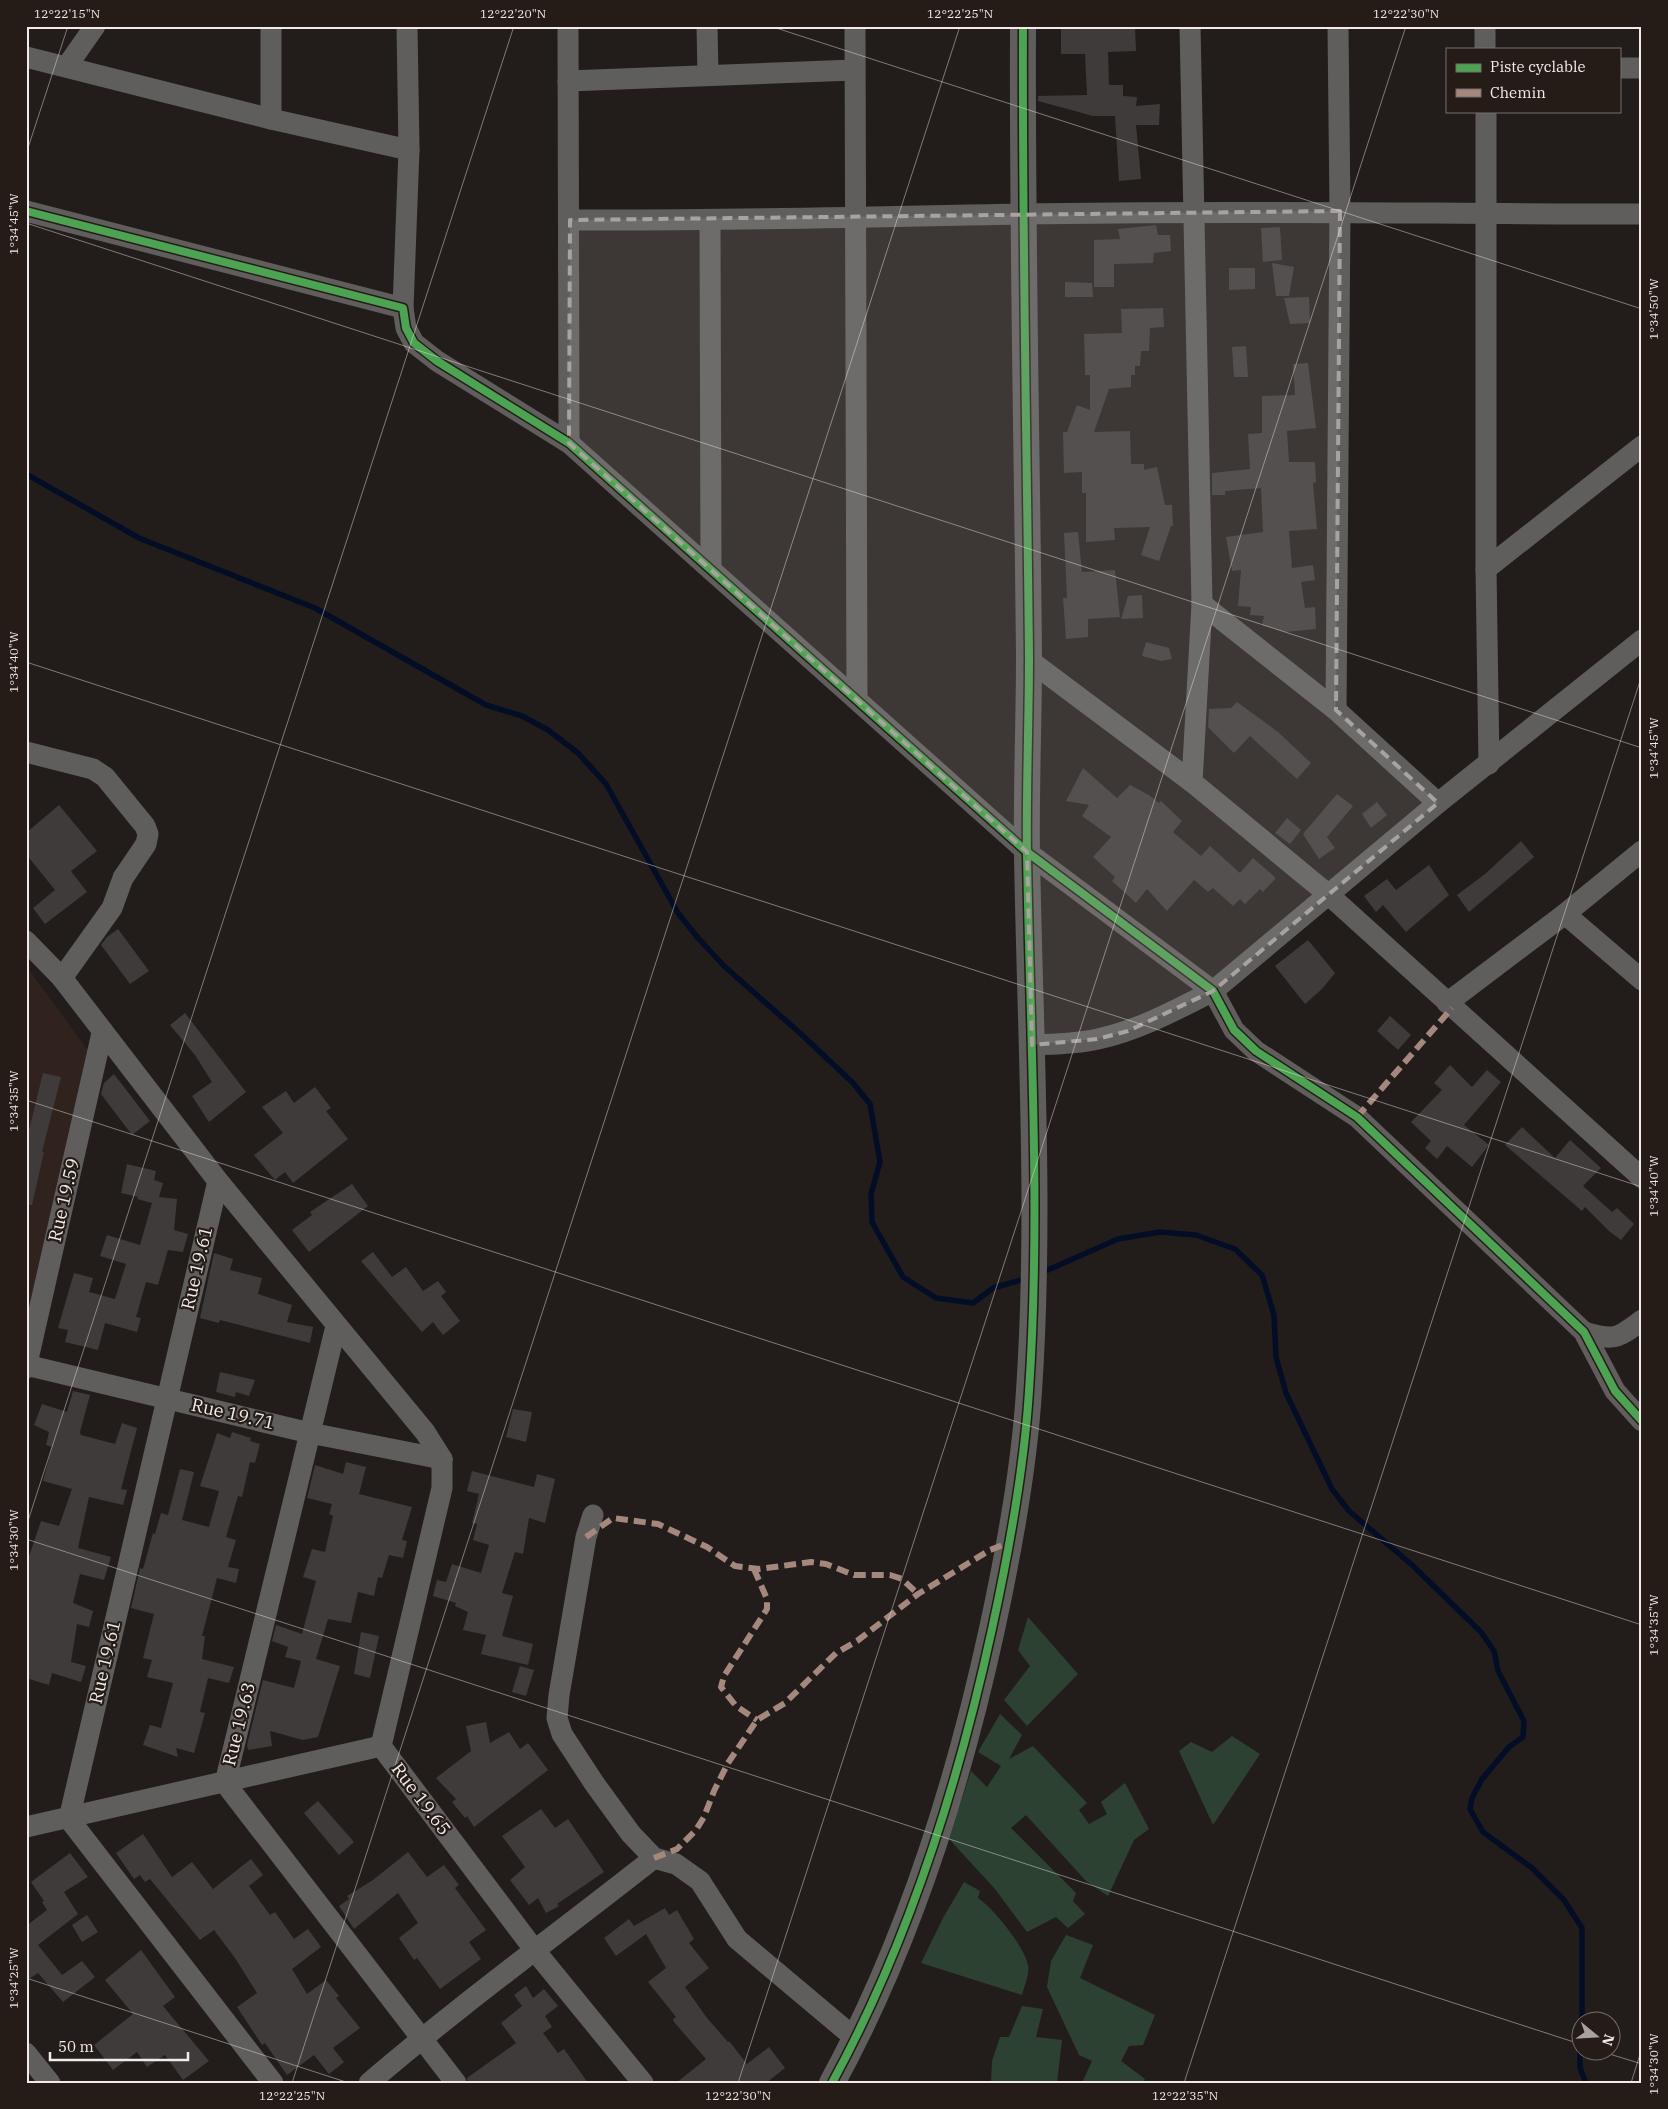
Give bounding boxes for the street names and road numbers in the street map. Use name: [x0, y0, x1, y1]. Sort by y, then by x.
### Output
street label: Rue 19.59: [43, 1156, 84, 1244]
street label: Rue 19.61: [176, 1224, 217, 1312]
street label: Rue 19.71: [189, 1393, 277, 1434]
street label: Rue 19.61: [84, 1618, 125, 1706]
street label: Rue 19.63: [217, 1680, 260, 1768]
street label: Rue 19.65: [387, 1758, 456, 1840]

